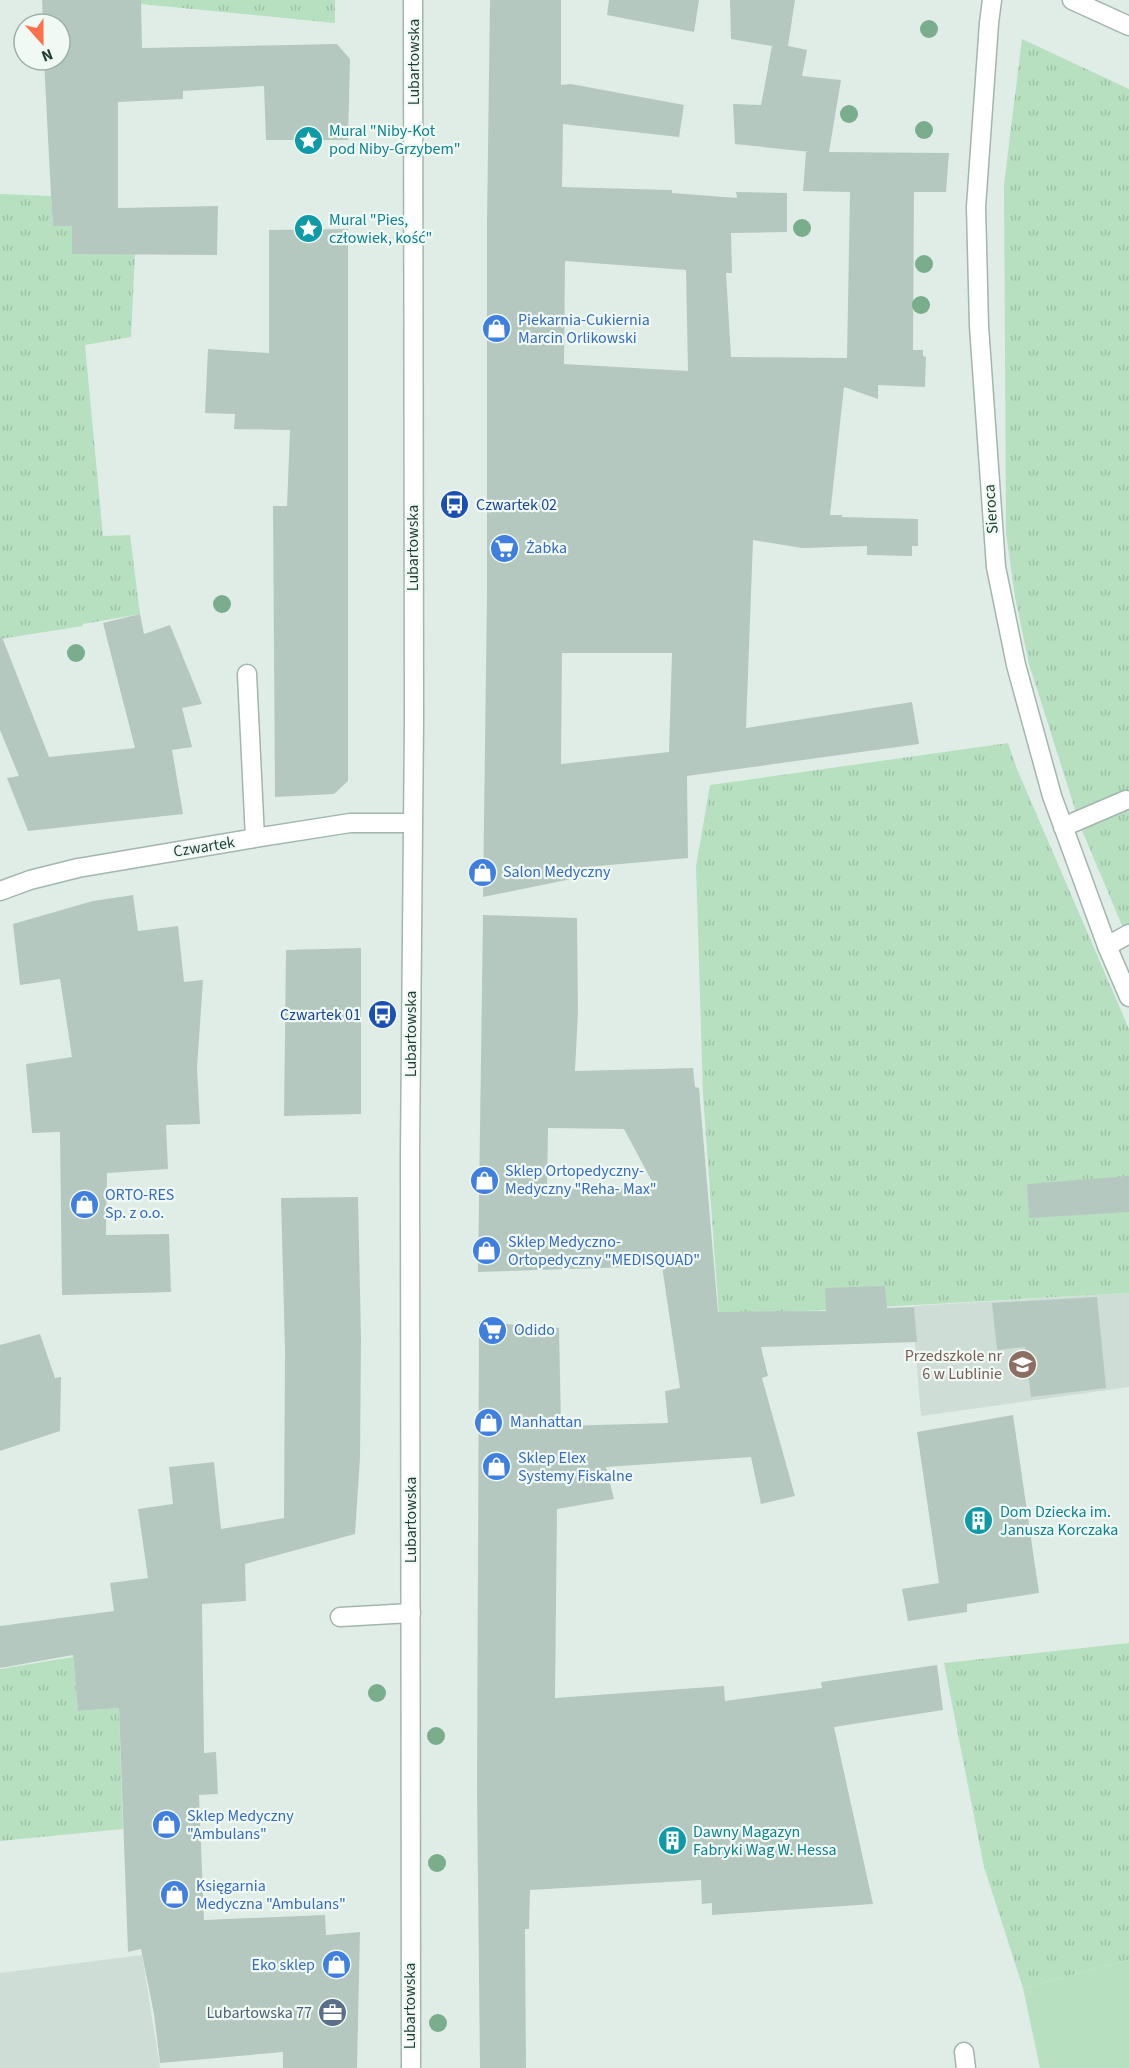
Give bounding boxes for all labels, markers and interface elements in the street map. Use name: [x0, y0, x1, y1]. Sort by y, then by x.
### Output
north arrow: [12, 12, 72, 72]
street label: Lubartowska: [403, 19, 425, 105]
text: N: [38, 43, 56, 67]
place label: Mural "Niby-Kot pod Niby-Grzybem": [329, 120, 461, 160]
place icon: Mural "Niby-Kot pod Niby-Grzybem": [292, 124, 324, 156]
place label: Mural "Pies, człowiek, kość": [329, 209, 432, 249]
place icon: Mural "Pies, człowiek, kość": [292, 213, 324, 245]
place label: Piekarnia-Cukiernia Marcin Orlikowski: [518, 309, 650, 349]
shop icon: Piekarnia-Cukiernia Marcin Orlikowski: [481, 313, 513, 345]
street label: Sieroca: [978, 483, 1004, 535]
bus stop icon: Czwartek 02: [439, 489, 471, 521]
place label: Czwartek 02: [476, 494, 557, 516]
street label: Lubartowska: [402, 505, 424, 591]
supermarket icon: Żabka: [489, 532, 521, 564]
place label: Żabka: [526, 537, 567, 559]
street label: Czwartek: [172, 831, 236, 863]
shop icon: Salon Medyczny: [466, 856, 498, 888]
place label: Salon Medyczny: [503, 861, 611, 883]
street label: Lubartowska: [400, 991, 422, 1077]
bus stop icon: Czwartek 01: [366, 999, 398, 1031]
place label: Czwartek 01: [280, 1004, 361, 1026]
place label: Sklep Ortopedyczny- Medyczny "Reha- Max": [505, 1160, 657, 1200]
shop icon: Sklep Ortopedyczny- Medyczny "Reha- Max": [468, 1164, 500, 1196]
place label: ORTO-RES Sp. z o.o.: [105, 1184, 174, 1224]
shop icon: ORTO-RES Sp. z o.o.: [68, 1188, 100, 1220]
place label: Sklep Medyczno- Ortopedyczny "MEDISQUAD": [508, 1231, 700, 1271]
shop icon: Sklep Medyczno- Ortopedyczny "MEDISQUAD": [471, 1235, 503, 1267]
supermarket icon: Odido: [477, 1314, 509, 1346]
place label: Odido: [514, 1319, 555, 1341]
place label: Przedszkole nr 6 w Lublinie: [905, 1345, 1002, 1385]
school or university icon: Przedszkole nr 6 w Lublinie: [1007, 1349, 1039, 1381]
shop icon: Manhattan: [473, 1406, 505, 1438]
place label: Manhattan: [510, 1411, 582, 1433]
place label: Sklep Elex Systemy Fiskalne: [518, 1447, 633, 1487]
shop icon: Sklep Elex Systemy Fiskalne: [481, 1451, 513, 1483]
street label: Lubartowska: [400, 1477, 422, 1563]
place label: Dom Dziecka im. Janusza Korczaka: [1000, 1501, 1118, 1541]
building icon: Dom Dziecka im. Janusza Korczaka: [963, 1505, 995, 1537]
place label: Sklep Medyczny "Ambulans": [187, 1805, 294, 1845]
shop icon: Sklep Medyczny "Ambulans": [150, 1809, 182, 1841]
place label: Dawny Magazyn Fabryki Wag W. Hessa: [693, 1821, 836, 1861]
building icon: Dawny Magazyn Fabryki Wag W. Hessa: [656, 1825, 688, 1857]
place label: Księgarnia Medyczna "Ambulans": [196, 1875, 346, 1915]
shop icon: Księgarnia Medyczna "Ambulans": [159, 1879, 191, 1911]
shop icon: Eko sklep: [320, 1949, 352, 1981]
place label: Eko sklep: [252, 1954, 315, 1976]
street label: Lubartowska: [399, 1963, 421, 2049]
office icon: Lubartowska 77: [317, 1997, 349, 2029]
place label: Lubartowska 77: [206, 2002, 312, 2024]

